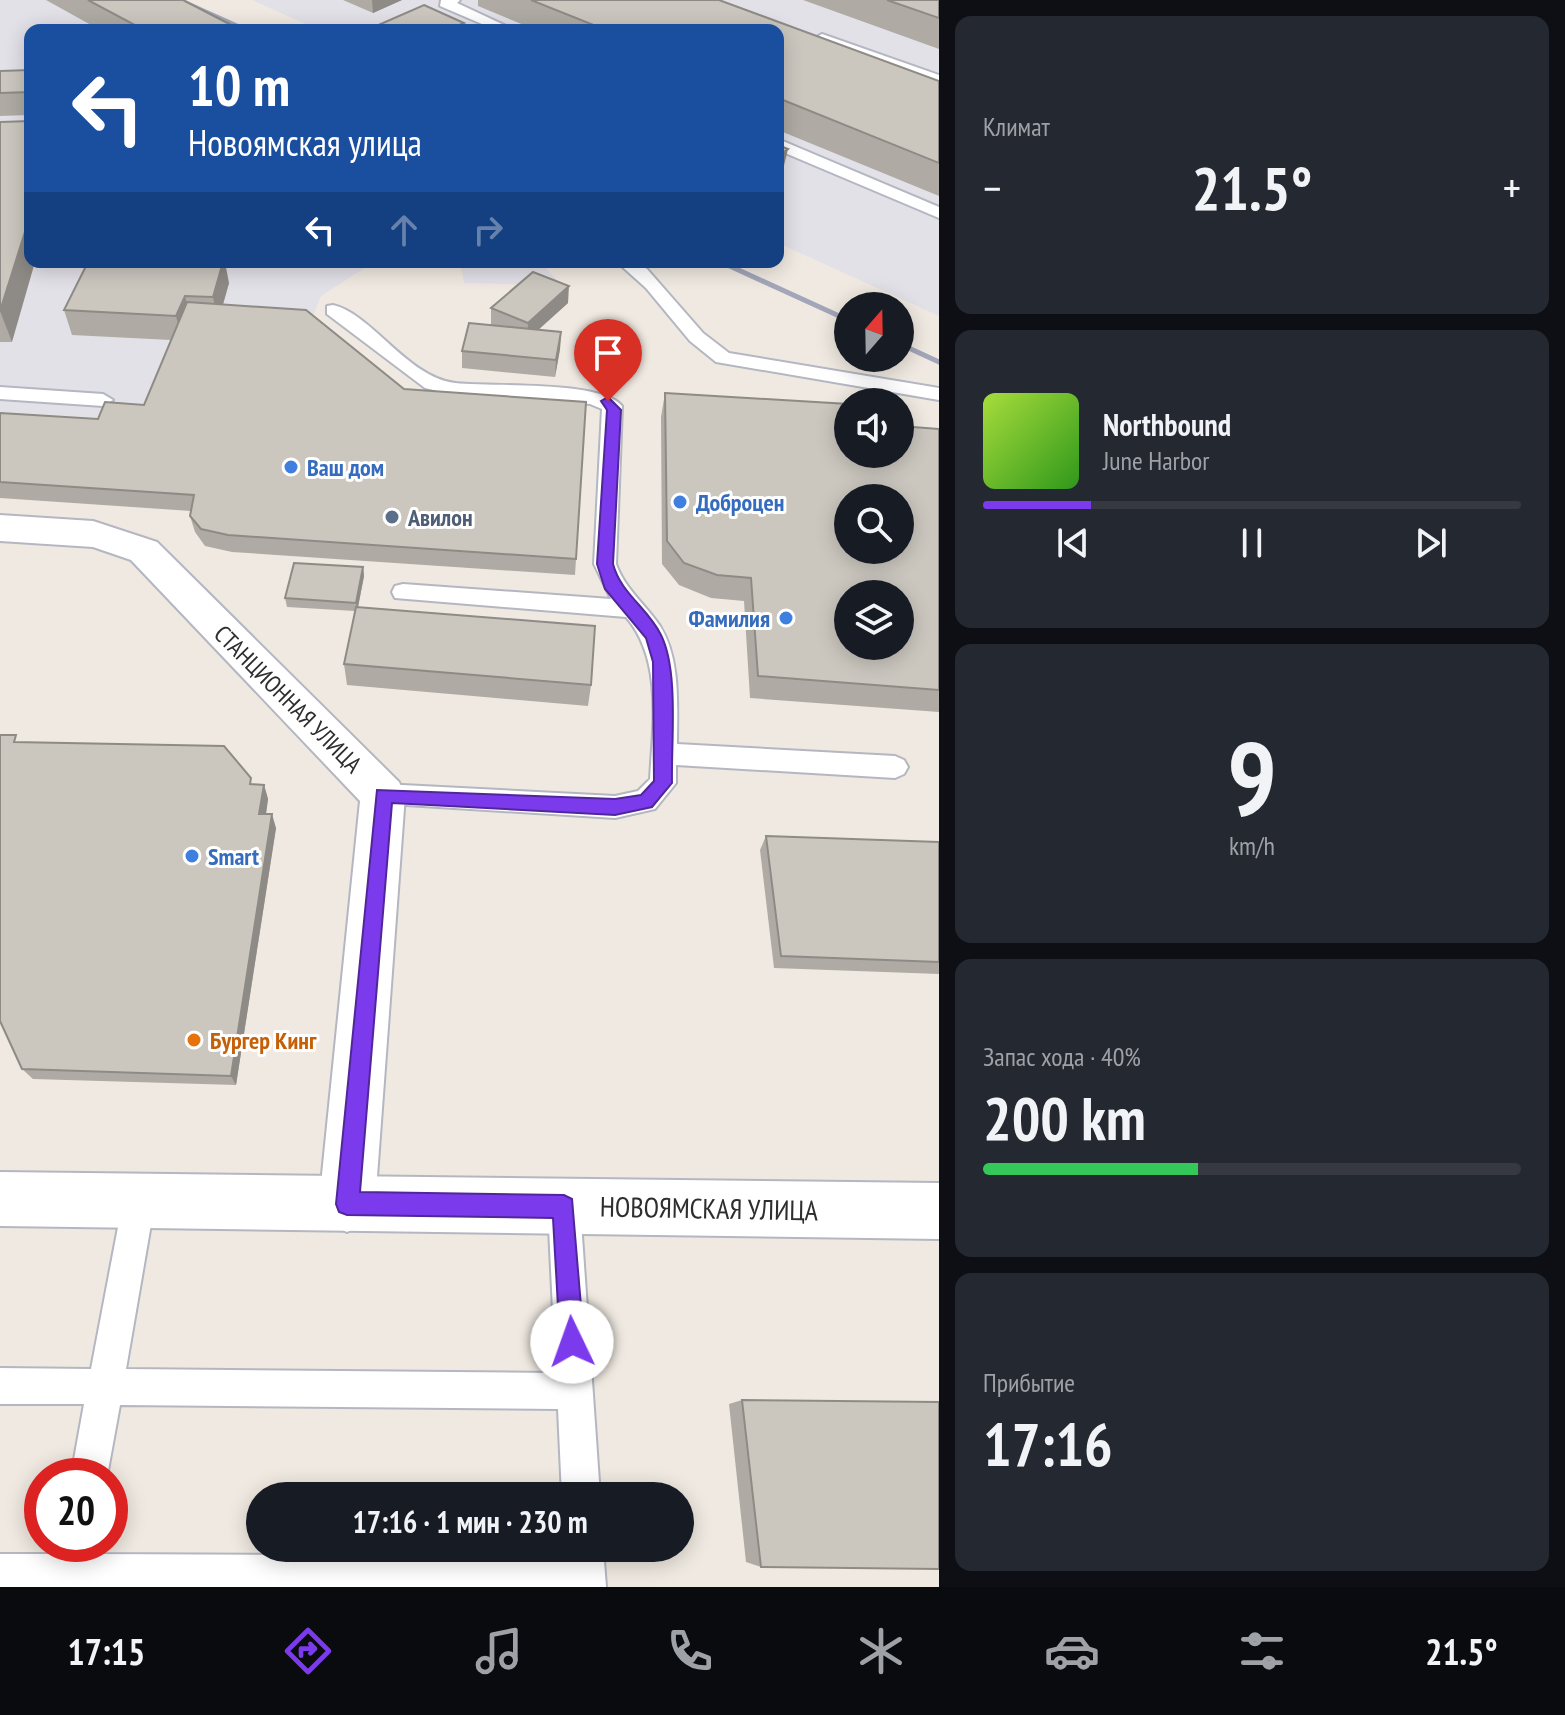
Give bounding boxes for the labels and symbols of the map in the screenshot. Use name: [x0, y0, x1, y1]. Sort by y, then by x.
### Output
north arrow: [834, 292, 914, 372]
pin: [574, 319, 642, 401]
place label: Ваш дом: [307, 452, 384, 483]
marker: Ваш дом: [282, 458, 300, 476]
place label: Доброцен: [696, 487, 784, 518]
marker: Доброцен: [671, 493, 689, 511]
place label: Авилон: [407, 502, 473, 533]
marker: Авилон: [383, 508, 401, 526]
place label: Фамилия: [689, 603, 770, 634]
marker: Фамилия: [777, 609, 795, 627]
street label: СТАНЦИОННАЯ УЛИЦА: [208, 619, 369, 780]
place label: Smart: [208, 841, 259, 872]
marker: Smart: [183, 847, 201, 865]
place label: Бургер Кинг: [210, 1025, 317, 1056]
marker: Бургер Кинг: [185, 1031, 203, 1049]
street label: НОВОЯМСКАЯ УЛИЦА: [600, 1188, 819, 1228]
position arrow: [530, 1300, 614, 1384]
speed limit sign: 20: [24, 1458, 128, 1562]

